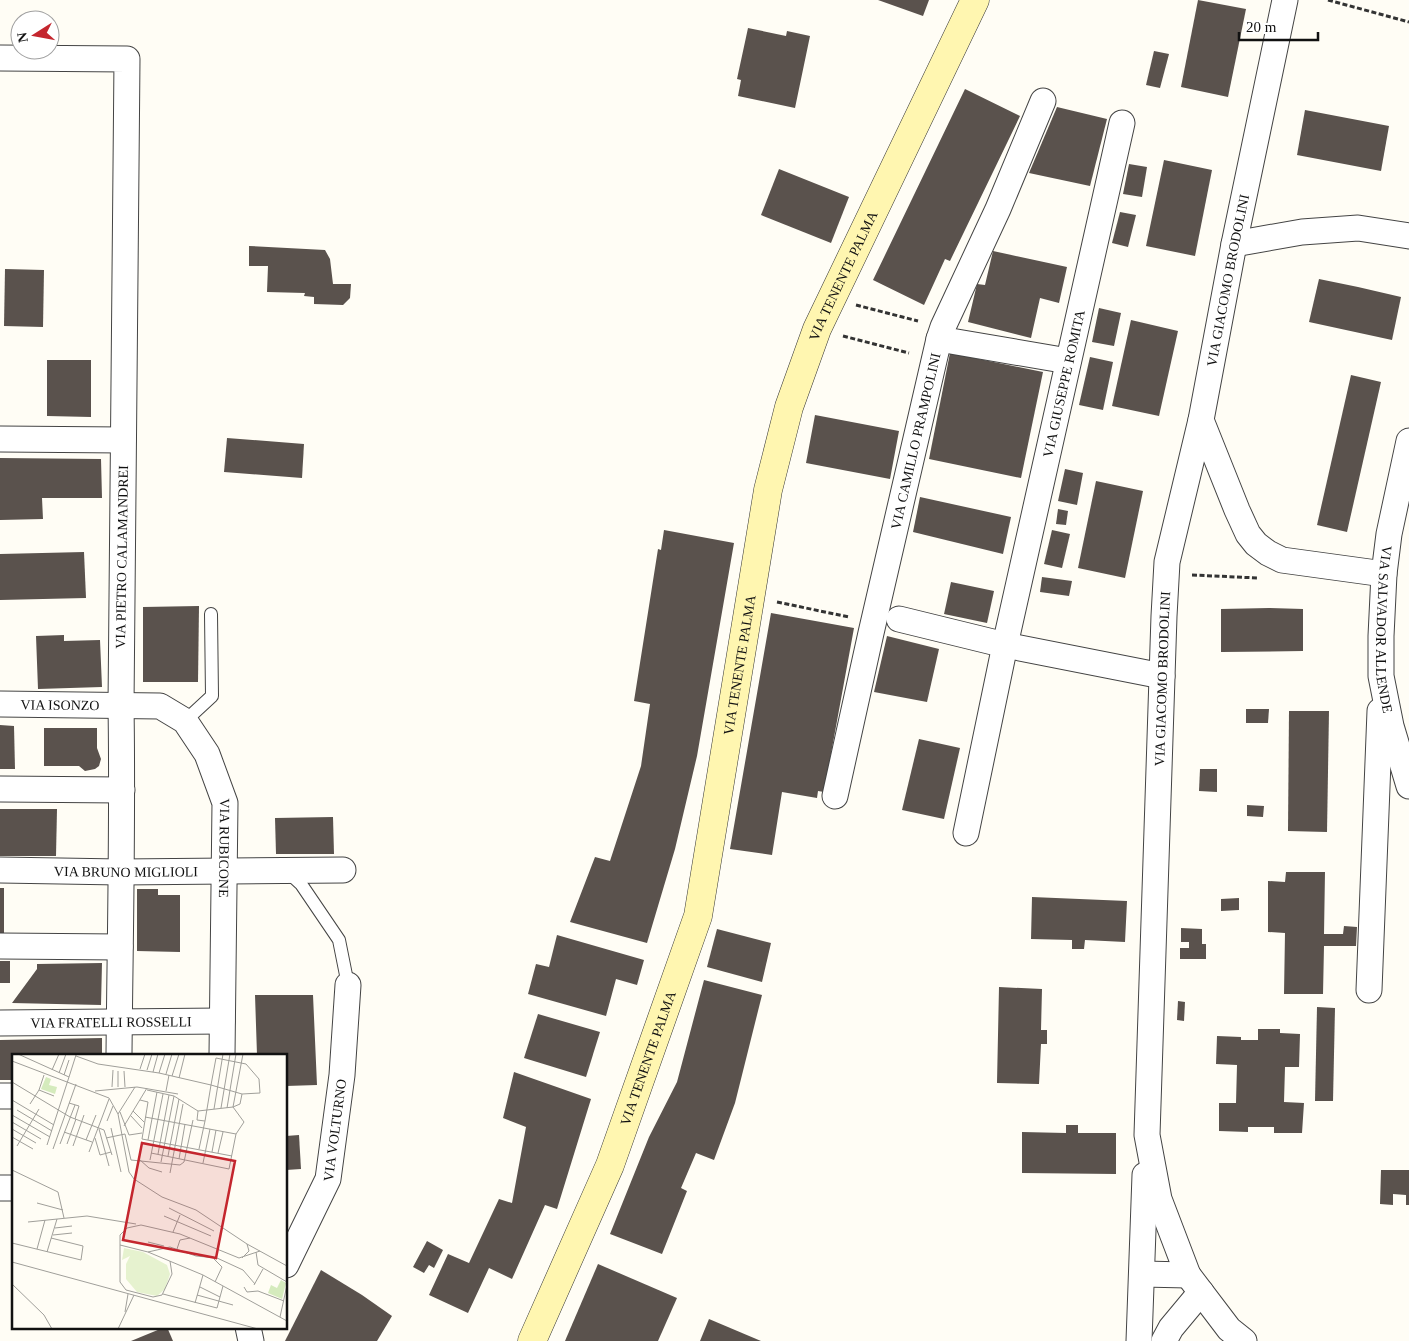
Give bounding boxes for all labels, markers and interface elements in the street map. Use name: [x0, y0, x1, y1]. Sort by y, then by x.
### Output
north arrow: [10, 10, 60, 60]
scale bar: [1239, 10, 1318, 42]
text: 20 m: [1246, 19, 1277, 35]
text: N: [14, 31, 31, 44]
street label: VIA GIACOMO BRODOLINI: [1204, 193, 1252, 368]
street label: VIA TENENTE PALMA: [806, 208, 880, 343]
street label: VIA GIUSEPPE ROMITA: [1040, 307, 1088, 459]
street label: VIA CAMILLO PRAMPOLINI: [888, 351, 943, 531]
street label: VIA PIETRO CALAMANDREI: [113, 465, 131, 649]
street label: VIA SALVADOR ALLENDE: [1373, 545, 1396, 714]
street label: VIA GIACOMO BRODOLINI: [1152, 590, 1173, 767]
street label: VIA TENENTE PALMA: [720, 593, 758, 736]
street label: VIA ISONZO: [20, 697, 100, 713]
street label: VIA RUBICONE: [216, 798, 233, 898]
street label: VIA BRUNO MIGLIOLI: [54, 863, 198, 880]
street label: VIA TENENTE PALMA: [617, 988, 679, 1127]
street label: VIA FRATELLI ROSSELLI: [30, 1014, 192, 1030]
inset map: [12, 1054, 288, 1328]
street label: VIA VOLTURNO: [320, 1078, 349, 1182]

